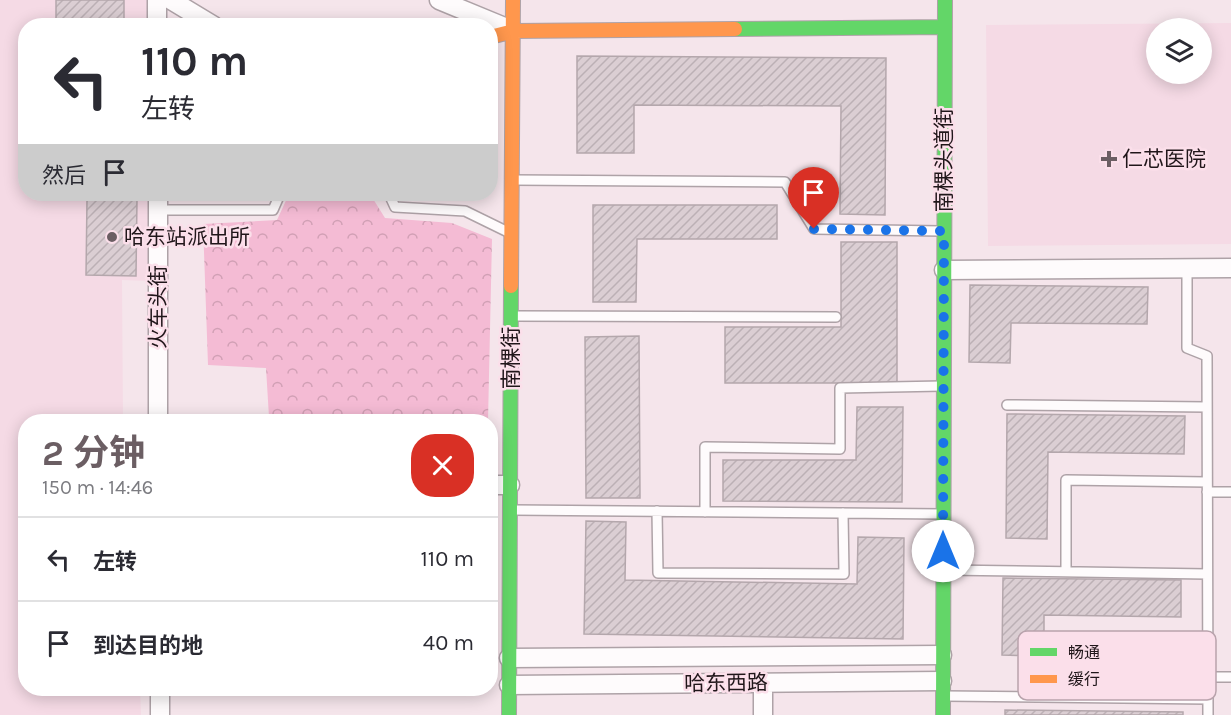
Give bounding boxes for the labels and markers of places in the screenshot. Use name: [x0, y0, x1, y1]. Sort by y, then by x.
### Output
place label: 仁芯医院: [1122, 147, 1206, 171]
marker: 仁芯医院: [1100, 150, 1118, 168]
pin: [788, 167, 839, 229]
place label: 哈东站派出所: [124, 225, 250, 249]
marker: 哈东站派出所: [105, 230, 119, 244]

